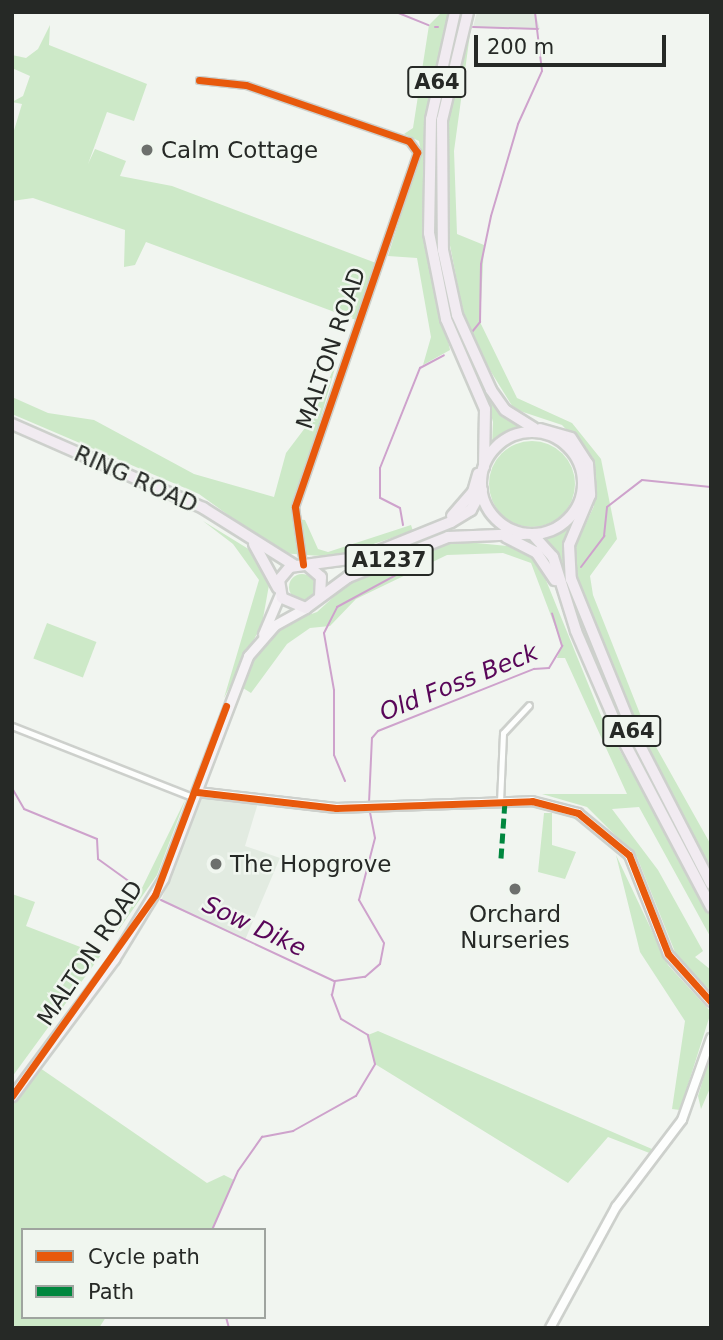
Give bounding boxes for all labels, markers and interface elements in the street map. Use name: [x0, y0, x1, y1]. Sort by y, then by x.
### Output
scale bar: [478, 21, 670, 65]
text: 200 m: [487, 35, 554, 59]
road number: A64: [407, 64, 467, 100]
place label: Calm Cottage: [161, 136, 318, 164]
marker: Calm Cottage: [139, 142, 155, 158]
street label: MALTON ROAD: [290, 264, 372, 432]
street label: RING ROAD: [70, 440, 202, 518]
road number: A1237: [344, 542, 434, 578]
water label: Old Foss Beck: [376, 638, 542, 728]
road number: A64: [602, 714, 662, 748]
place label: The Hopgrove: [230, 850, 391, 878]
marker: The Hopgrove: [208, 856, 224, 872]
street label: MALTON ROAD: [31, 875, 149, 1031]
marker: Orchard Nurseries: [507, 881, 523, 897]
water label: Sow Dike: [198, 890, 310, 964]
place label: Orchard Nurseries: [460, 900, 570, 954]
legend: [21, 1228, 266, 1319]
text: Cycle path: [88, 1245, 200, 1269]
text: Path: [88, 1280, 134, 1304]

